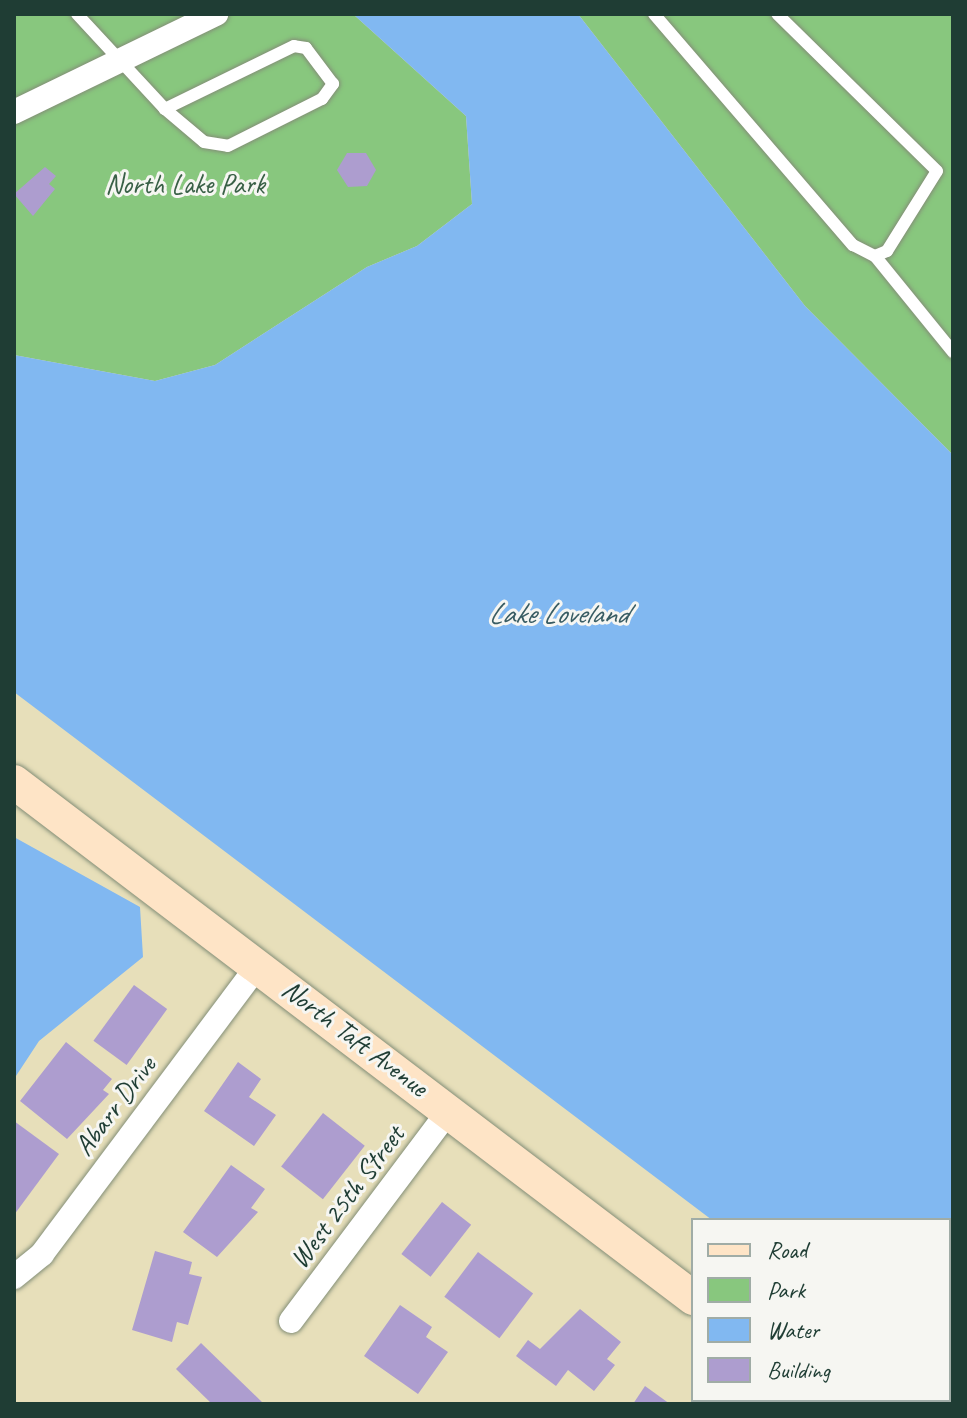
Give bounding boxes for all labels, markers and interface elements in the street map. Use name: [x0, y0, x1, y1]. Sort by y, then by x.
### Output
park label: North Lake Park: [105, 167, 265, 201]
water label: Lake Loveland: [488, 595, 628, 631]
street label: North Taft Avenue: [275, 972, 435, 1104]
street label: Abarr Drive: [67, 1050, 163, 1162]
street label: West 25th Street: [282, 1119, 412, 1275]
legend: [691, 1218, 951, 1402]
text: Road: [767, 1235, 807, 1265]
text: Park: [767, 1275, 805, 1305]
text: Water: [767, 1315, 819, 1345]
text: Building: [767, 1355, 830, 1385]

